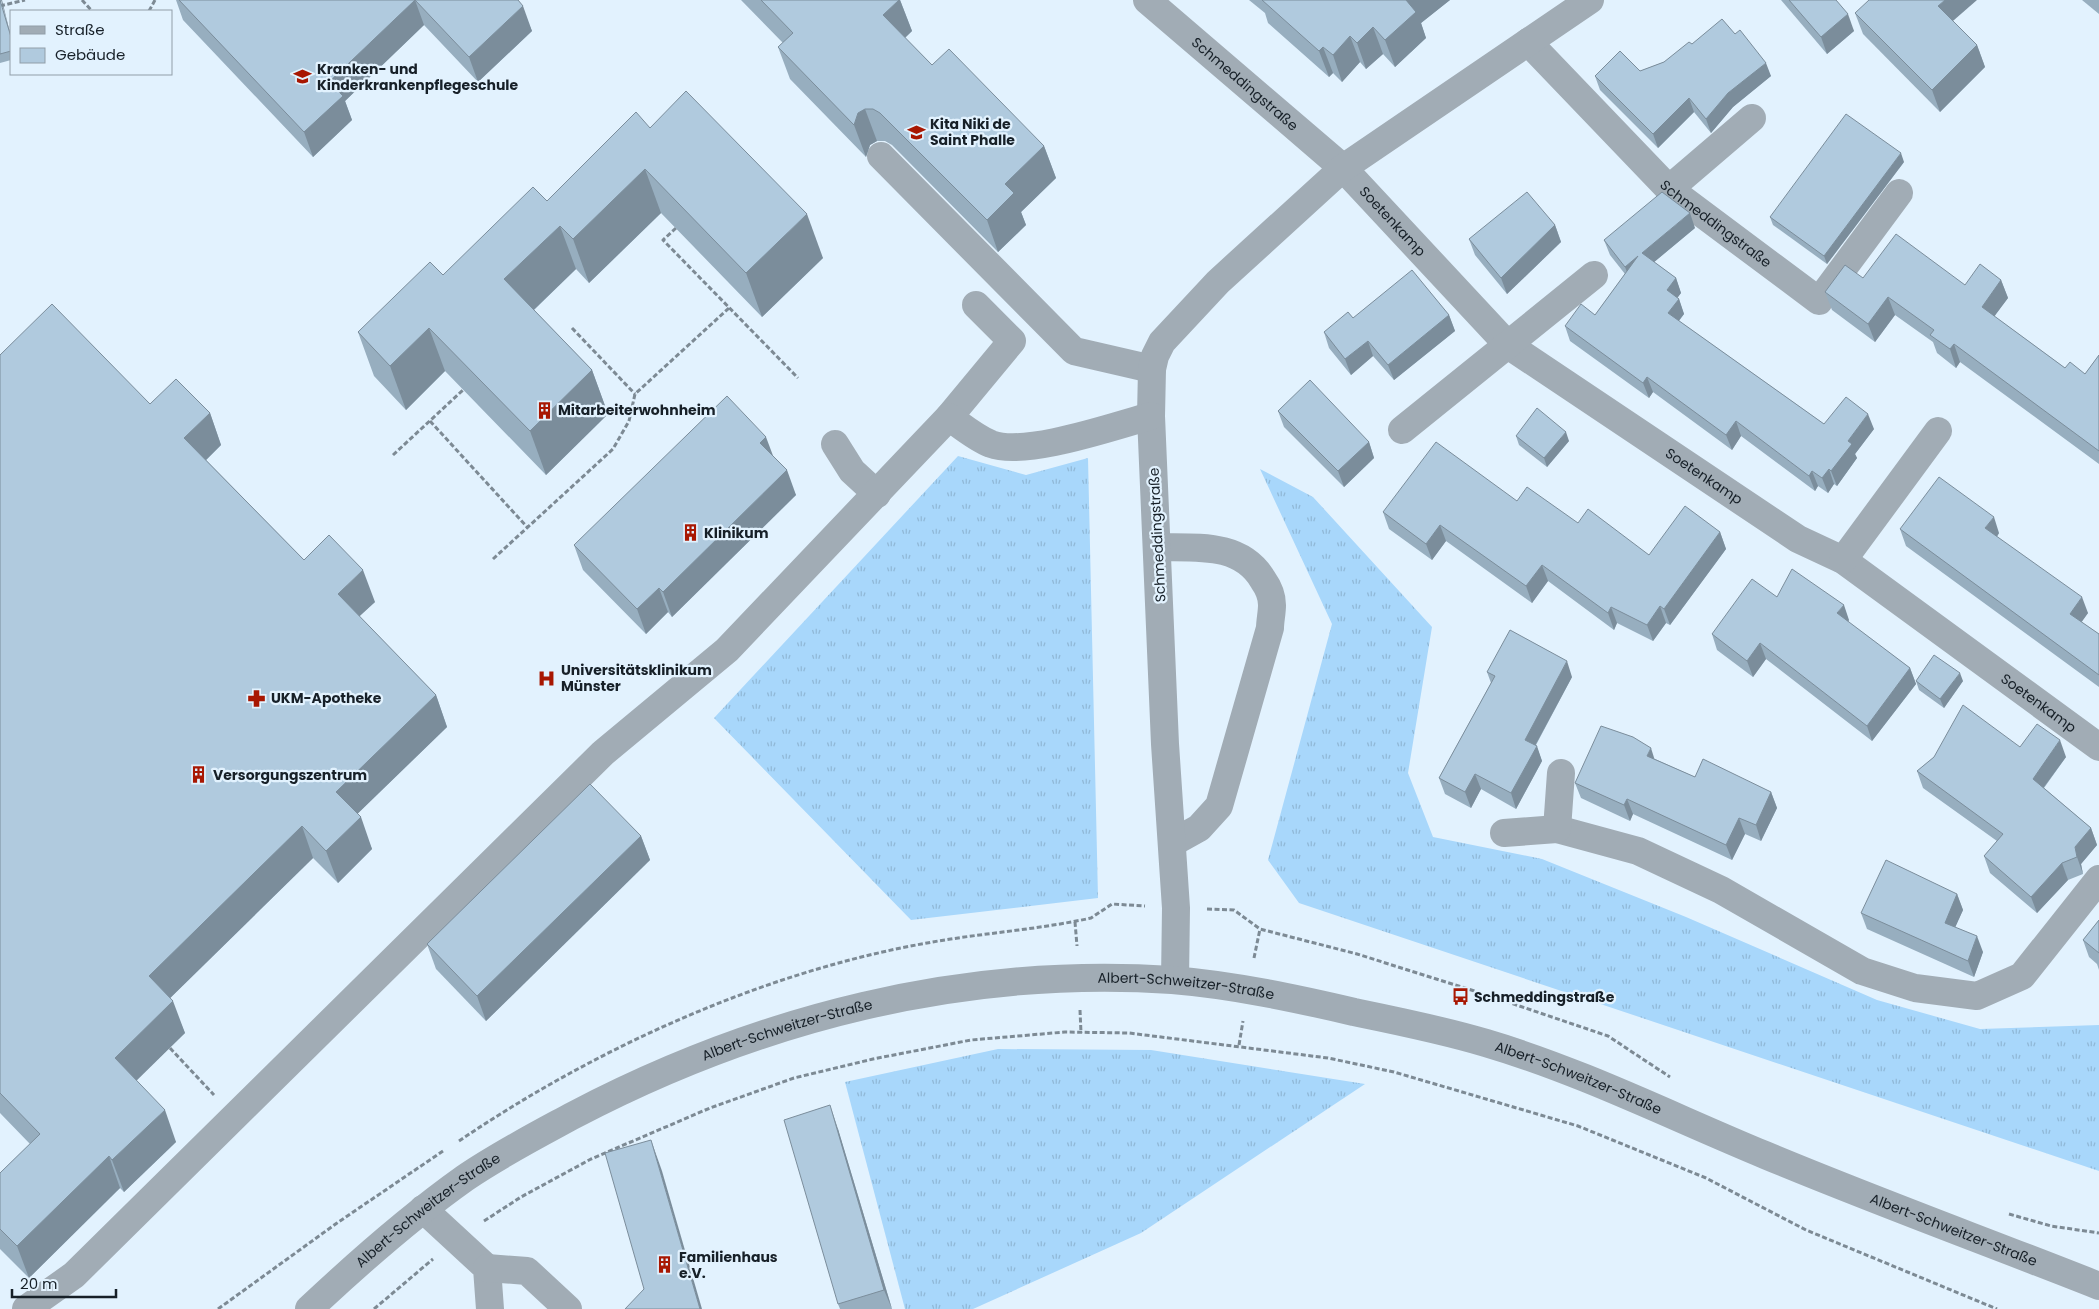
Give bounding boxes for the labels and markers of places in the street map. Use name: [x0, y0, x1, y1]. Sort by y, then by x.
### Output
place label: Kranken- und Kinderkrankenpflegeschule: [317, 59, 518, 95]
school or university icon: Kranken- und Kinderkrankenpflegeschule: [293, 67, 313, 87]
place label: Kita Niki de Saint Phalle: [930, 114, 1015, 150]
school or university icon: Kita Niki de Saint Phalle: [906, 122, 926, 142]
building icon: Mitarbeiterwohnheim: [534, 400, 554, 420]
place label: Mitarbeiterwohnheim: [558, 400, 716, 420]
building icon: Klinikum: [680, 523, 700, 543]
place label: Klinikum: [704, 523, 769, 543]
place label: Universitätsklinikum Münster: [561, 660, 712, 696]
hospital icon: Universitätsklinikum Münster: [537, 668, 557, 688]
pharmacy icon: UKM-Apotheke: [247, 688, 267, 708]
place label: UKM-Apotheke: [271, 688, 382, 708]
building icon: Versorgungszentrum: [189, 765, 209, 785]
place label: Versorgungszentrum: [213, 765, 367, 785]
bus stop icon: Schmeddingstraße: [1450, 987, 1470, 1007]
place label: Schmeddingstraße: [1474, 987, 1615, 1007]
place label: Familienhaus e.V.: [679, 1247, 778, 1283]
building icon: Familienhaus e.V.: [655, 1255, 675, 1275]

